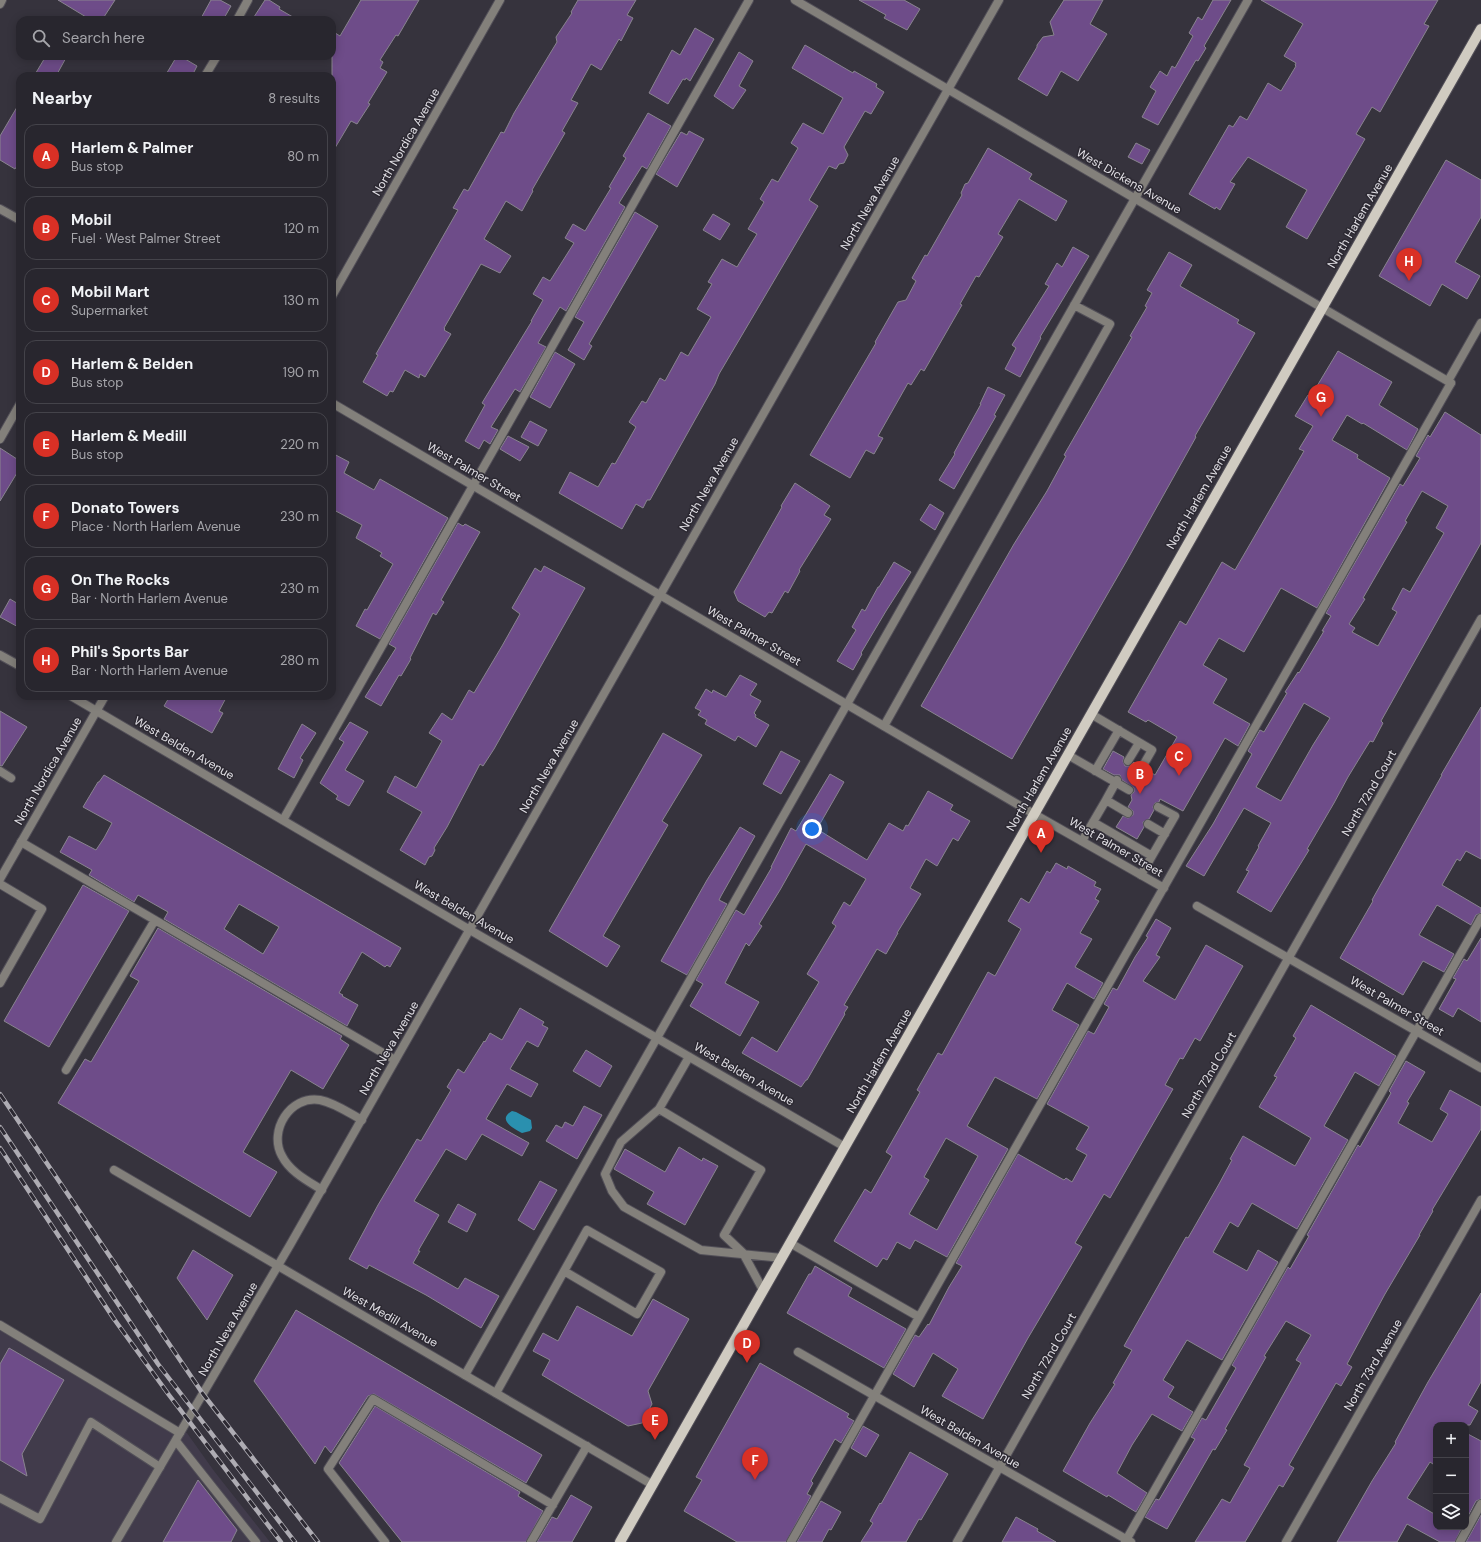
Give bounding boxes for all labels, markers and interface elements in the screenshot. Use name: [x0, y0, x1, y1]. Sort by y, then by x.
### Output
search box: [16, 16, 336, 60]
icon: search: [30, 27, 52, 49]
text: Search here: [62, 28, 145, 48]
street label: North Nordica Avenue: [369, 85, 444, 199]
text: Nearby: [32, 87, 92, 109]
text: 8 results: [268, 90, 320, 107]
text: Harlem & Palmer: [71, 138, 193, 158]
street label: West Dickens Avenue: [1074, 144, 1185, 218]
text: A: [41, 148, 51, 165]
text: 80 m: [287, 148, 319, 165]
street label: North Neva Avenue: [837, 153, 904, 253]
text: Bus stop: [71, 158, 123, 175]
street label: North Harlem Avenue: [1324, 161, 1397, 271]
text: Mobil: [71, 210, 111, 230]
text: B: [42, 220, 50, 237]
text: 120 m: [284, 220, 319, 237]
text: Fuel · West Palmer Street: [71, 230, 221, 247]
pin: H: [1396, 248, 1422, 281]
text: Mobil Mart: [71, 282, 150, 302]
text: C: [41, 292, 51, 309]
text: 130 m: [283, 292, 319, 309]
text: Supermarket: [71, 302, 148, 319]
text: Harlem & Belden: [71, 354, 193, 374]
text: D: [41, 364, 51, 381]
text: 190 m: [283, 364, 319, 381]
text: Bus stop: [71, 374, 123, 391]
pin: G: [1308, 384, 1334, 417]
text: Harlem & Medill: [71, 426, 187, 446]
street label: North Neva Avenue: [676, 434, 743, 534]
text: E: [42, 436, 50, 453]
text: 220 m: [280, 436, 319, 453]
street label: West Palmer Street: [424, 438, 524, 506]
street label: North Harlem Avenue: [1163, 442, 1236, 552]
text: Bus stop: [71, 446, 123, 463]
text: Donato Towers: [71, 498, 179, 518]
text: F: [42, 508, 50, 525]
text: 230 m: [280, 508, 319, 525]
text: Place · North Harlem Avenue: [71, 518, 241, 535]
text: On The Rocks: [71, 570, 170, 590]
text: G: [41, 580, 51, 597]
text: 230 m: [280, 580, 319, 597]
text: Bar · North Harlem Avenue: [71, 590, 228, 607]
street label: West Palmer Street: [704, 602, 804, 670]
text: Phil's Sports Bar: [71, 642, 189, 662]
text: H: [41, 652, 51, 669]
text: 280 m: [280, 652, 319, 669]
text: Bar · North Harlem Avenue: [71, 662, 228, 679]
street label: West Belden Avenue: [131, 713, 237, 783]
street label: North Nordica Avenue: [11, 714, 86, 828]
street label: North Neva Avenue: [516, 716, 583, 816]
street label: North Harlem Avenue: [1003, 724, 1075, 834]
pin: C: [1166, 743, 1192, 776]
street label: North 72nd Court: [1338, 747, 1400, 839]
pin: B: [1127, 761, 1153, 794]
street label: West Palmer Street: [1066, 813, 1166, 881]
your location: [802, 819, 822, 839]
pin: A: [1028, 820, 1054, 853]
street label: West Belden Avenue: [411, 877, 517, 947]
street label: West Palmer Street: [1347, 972, 1447, 1040]
street label: North Neva Avenue: [356, 998, 423, 1098]
street label: North Harlem Avenue: [843, 1006, 916, 1116]
street label: North 72nd Court: [1178, 1029, 1240, 1121]
street label: West Belden Avenue: [691, 1039, 797, 1109]
street label: North Neva Avenue: [195, 1279, 262, 1379]
street label: West Medill Avenue: [339, 1283, 441, 1351]
street label: North 72nd Court: [1018, 1310, 1080, 1402]
street label: North 73rd Avenue: [1340, 1316, 1406, 1414]
pin: D: [734, 1330, 760, 1363]
street label: West Belden Avenue: [917, 1402, 1023, 1472]
pin: E: [642, 1407, 668, 1440]
map controls: [1433, 1422, 1469, 1530]
button: +: [1433, 1422, 1469, 1458]
pin: F: [742, 1447, 768, 1480]
button: −: [1433, 1458, 1469, 1494]
button: layers: [1433, 1494, 1469, 1530]

